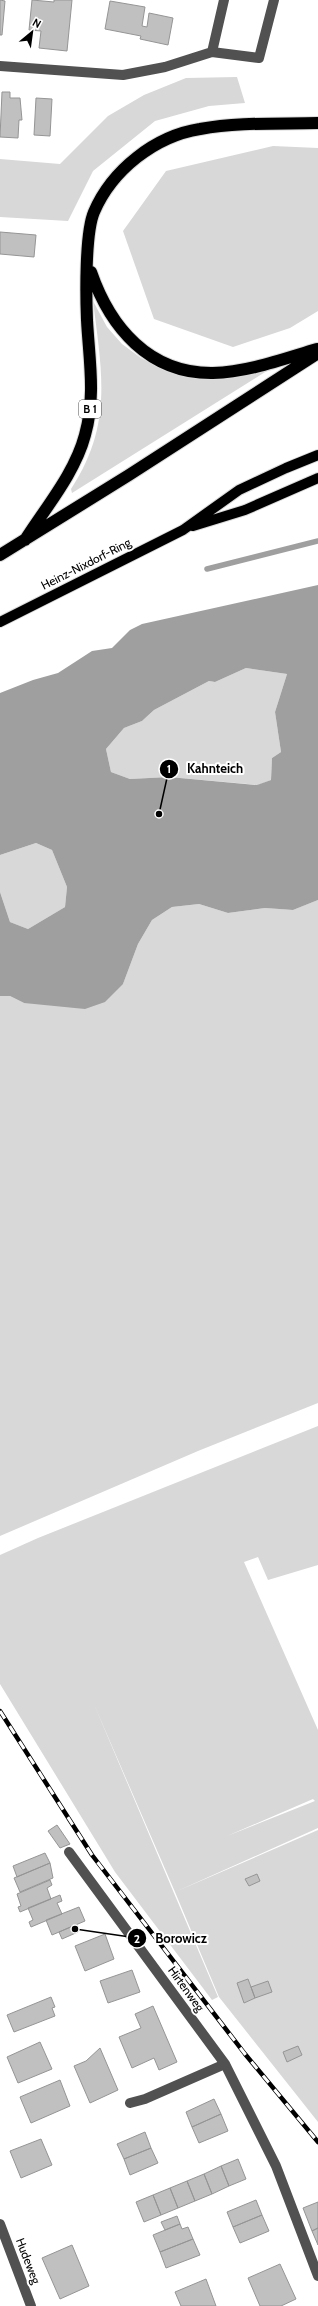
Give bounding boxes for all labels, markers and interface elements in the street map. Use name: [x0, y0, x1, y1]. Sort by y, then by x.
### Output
north arrow: [12, 12, 52, 52]
text: N: [30, 15, 44, 31]
road number: B 1: [79, 400, 101, 418]
street label: Heinz-Nixdorf-Ring: [38, 534, 134, 593]
callout: Kahnteich: [159, 756, 251, 781]
text: Kahnteich: [187, 760, 243, 776]
text: 1: [167, 761, 171, 776]
callout: Borowicz: [127, 1926, 215, 1951]
text: Borowicz: [155, 1930, 207, 1946]
text: 2: [134, 1931, 140, 1946]
street label: Hirtenweg: [165, 1963, 208, 2015]
street label: Hudeweg: [13, 2236, 44, 2287]

